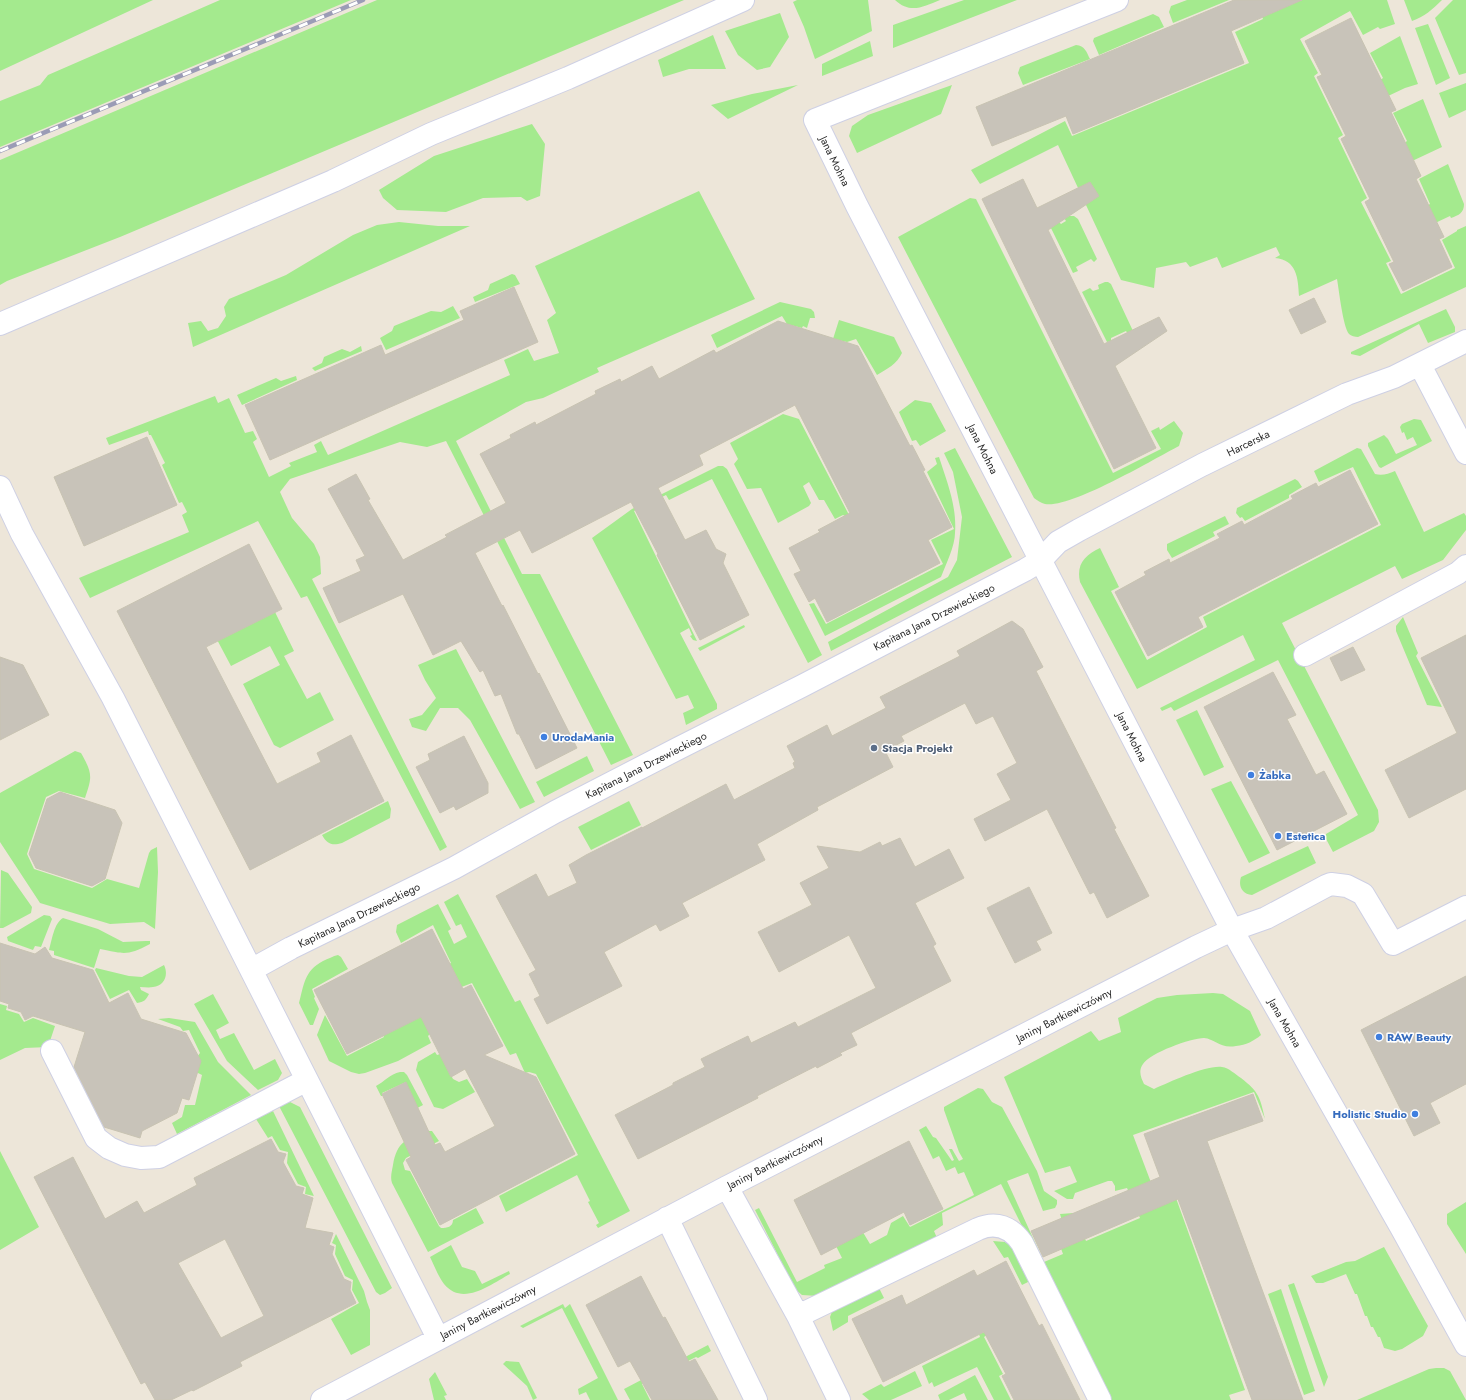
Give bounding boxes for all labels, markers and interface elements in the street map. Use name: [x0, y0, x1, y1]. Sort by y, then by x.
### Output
street label: Jana Mohna: [815, 131, 854, 189]
street label: Jana Mohna: [963, 420, 1002, 477]
street label: Harcerska: [1224, 426, 1272, 460]
street label: Kapitana Jana Drzewieckiego: [871, 579, 997, 655]
street label: Jana Mohna: [1112, 708, 1151, 765]
street label: Kapitana Jana Drzewieckiego: [583, 727, 709, 803]
place label: UrodaMania: [552, 729, 614, 745]
marker: UrodaMania: [539, 732, 549, 742]
place label: Stacja Projekt: [882, 740, 953, 756]
marker: Stacja Projekt: [869, 743, 879, 753]
place label: Żabka: [1259, 767, 1291, 783]
marker: Żabka: [1246, 770, 1256, 780]
place label: Estetica: [1286, 828, 1325, 844]
marker: Estetica: [1273, 831, 1283, 841]
street label: Kapitana Jana Drzewieckiego: [295, 878, 423, 952]
street label: Janiny Bartkiewiczówny: [1011, 984, 1115, 1047]
street label: Jana Mohna: [1264, 994, 1305, 1050]
place label: RAW Beauty: [1387, 1029, 1451, 1045]
marker: RAW Beauty: [1374, 1032, 1384, 1042]
place label: Holistic Studio: [1333, 1106, 1408, 1122]
marker: Holistic Studio: [1410, 1109, 1420, 1119]
street label: Janiny Bartkiewiczówny: [722, 1131, 826, 1194]
street label: Janiny Bartkiewiczówny: [435, 1281, 539, 1344]

